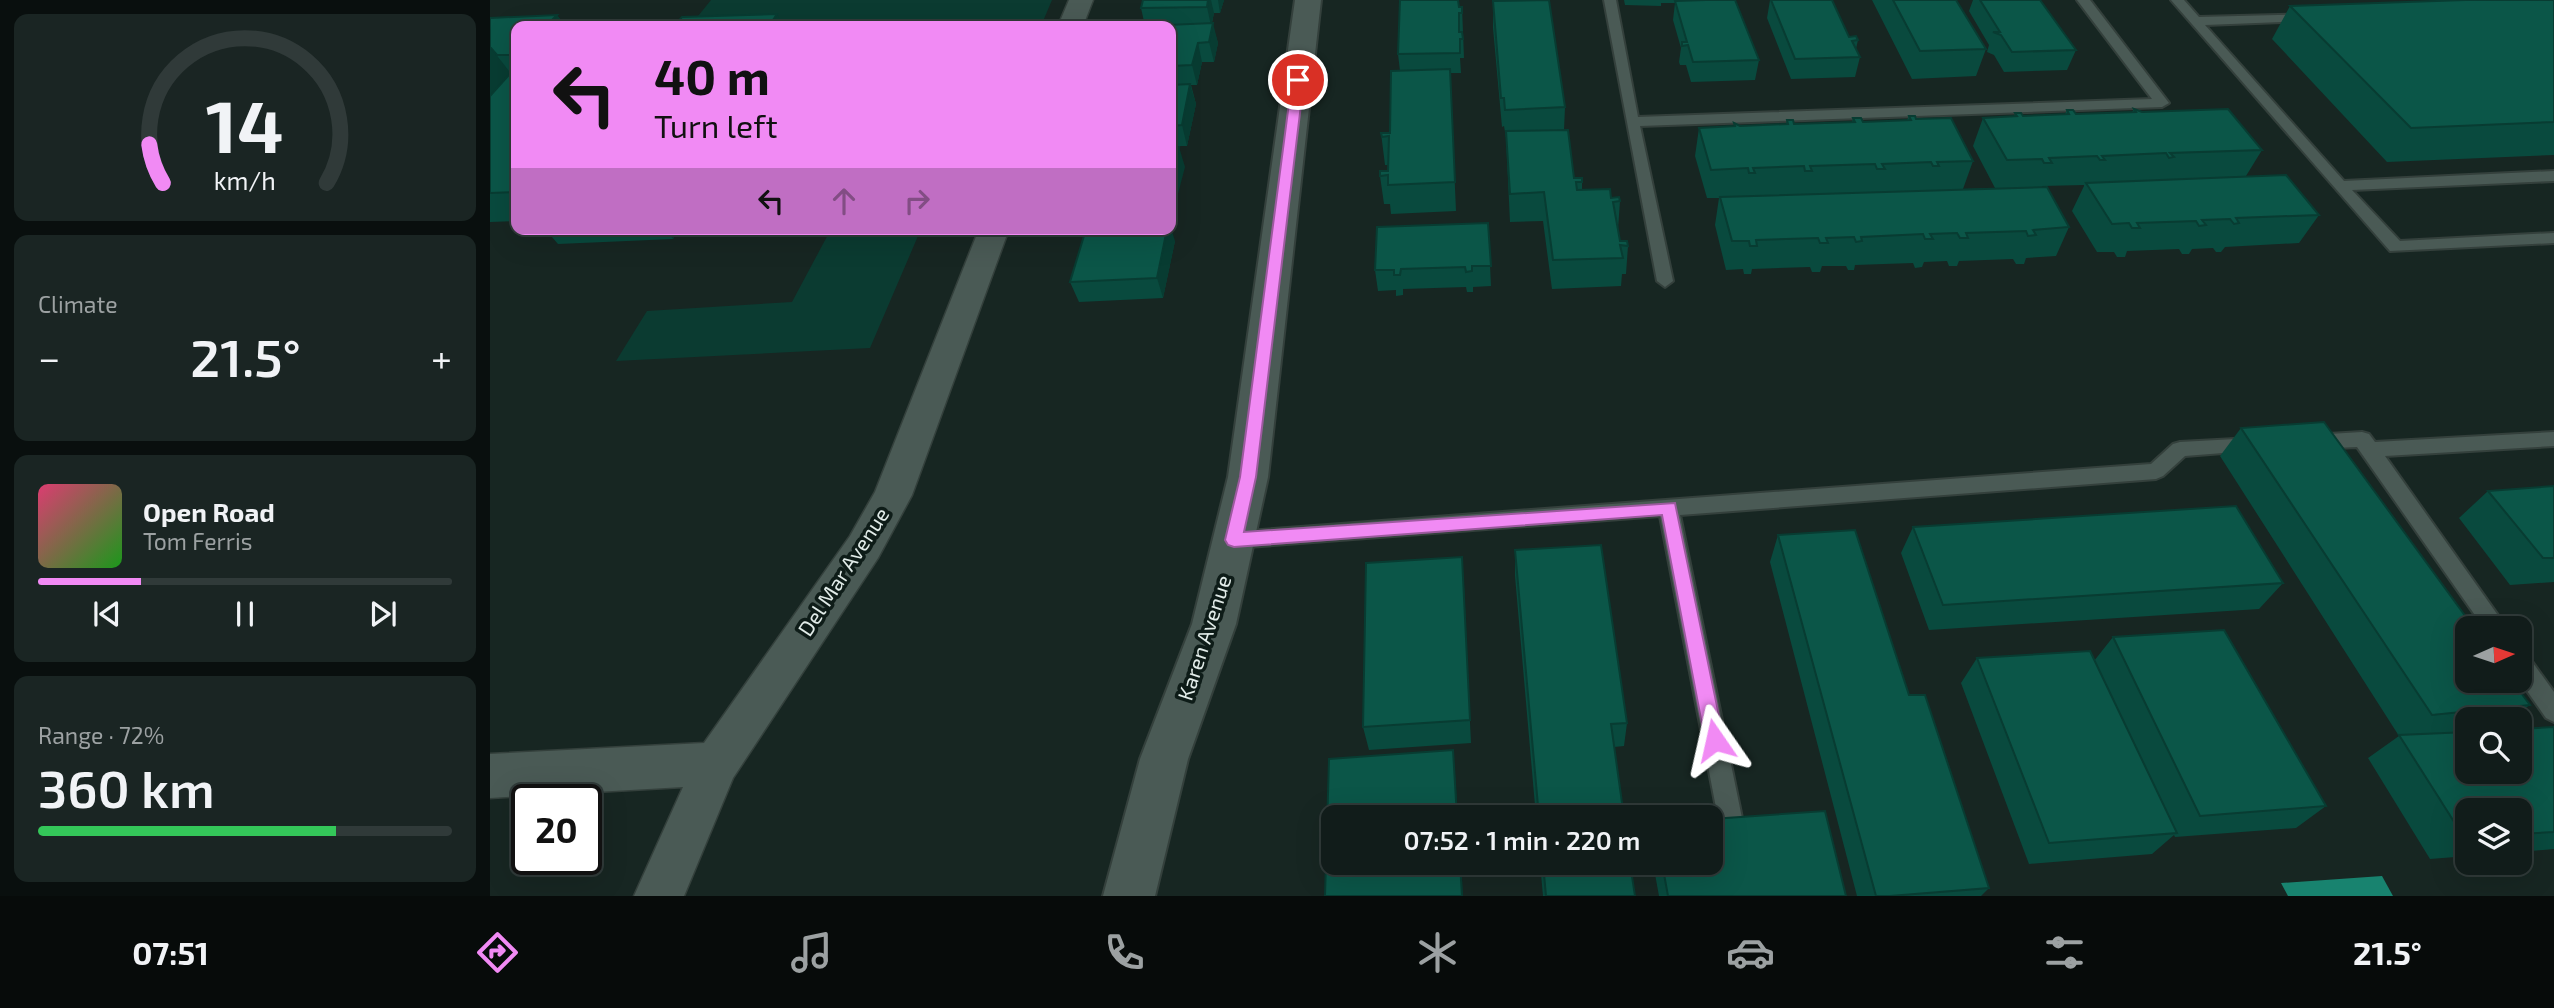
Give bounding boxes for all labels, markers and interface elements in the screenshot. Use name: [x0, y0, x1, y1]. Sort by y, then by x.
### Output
text: 40 m: [654, 46, 770, 105]
icon: left: [539, 49, 630, 140]
pin: [1268, 50, 1328, 110]
icon: arrive: [1279, 61, 1317, 99]
text: 14: [206, 81, 284, 169]
text: Turn left: [654, 106, 778, 144]
text: km/h: [214, 165, 276, 195]
icon: left: [752, 182, 790, 220]
icon: ahead: [825, 182, 863, 220]
icon: right: [898, 182, 936, 220]
text: Climate: [38, 290, 118, 318]
text: 21.5°: [190, 325, 301, 387]
text: −: [38, 334, 60, 380]
text: +: [431, 334, 452, 380]
text: Open Road: [143, 496, 275, 527]
street label: Del Mar Avenue: [792, 502, 894, 640]
text: Tom Ferris: [143, 527, 252, 555]
street label: Karen Avenue: [1172, 572, 1236, 703]
icon: previous: [88, 595, 126, 633]
icon: pause: [226, 595, 264, 633]
icon: next: [364, 595, 402, 633]
north arrow: [2455, 616, 2532, 693]
map controls: [2455, 616, 2532, 875]
position arrow: [1678, 703, 1752, 777]
button: search: [2455, 707, 2532, 784]
text: Range · 72%: [38, 721, 164, 749]
text: 360 km: [38, 756, 215, 818]
speed limit sign: 20: [511, 784, 602, 875]
button: layers: [2455, 798, 2532, 875]
text: 07:52 · 1 min · 220 m: [1404, 824, 1640, 855]
icon: directions: [473, 928, 522, 977]
icon: music: [787, 928, 836, 977]
icon: phone: [1100, 928, 1149, 977]
icon: climate: [1413, 928, 1462, 977]
icon: car: [1726, 928, 1775, 977]
icon: filters: [2040, 928, 2089, 977]
text: 07:51: [132, 933, 209, 971]
text: 21.5°: [2353, 933, 2422, 971]

